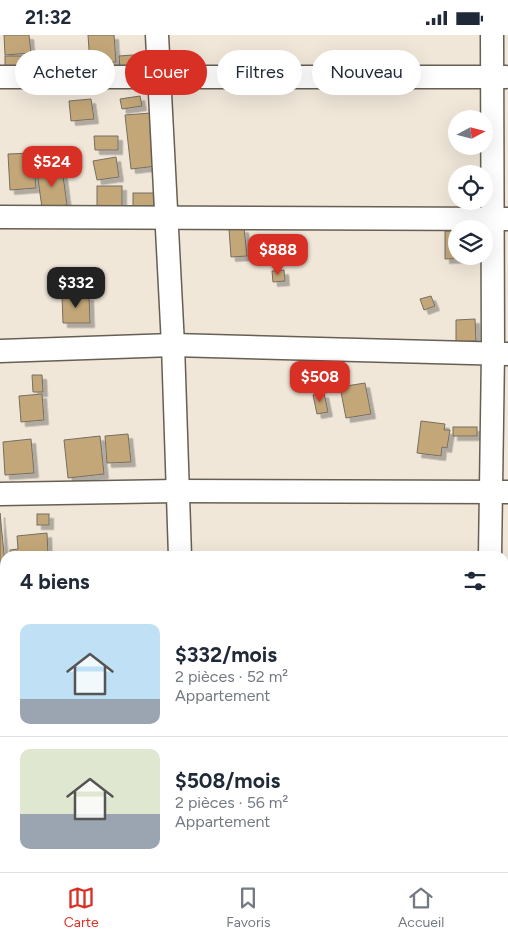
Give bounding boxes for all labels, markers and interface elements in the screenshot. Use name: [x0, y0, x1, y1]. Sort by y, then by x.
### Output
text: 21:32: [25, 6, 71, 29]
chip: Acheter: [15, 50, 115, 95]
chip: Louer: [125, 50, 207, 95]
chip: Filtres: [217, 50, 302, 95]
chip: Nouveau: [312, 50, 421, 95]
north arrow: [448, 110, 492, 155]
map controls: [448, 110, 493, 265]
pin: $524: [22, 145, 82, 188]
text: $524: [33, 152, 71, 171]
button: locate: [448, 165, 493, 210]
button: layers: [448, 220, 493, 265]
pin: $888: [248, 233, 308, 276]
text: $888: [259, 240, 297, 259]
pin: $332: [46, 267, 106, 309]
text: $332: [58, 273, 94, 292]
pin: $508: [290, 361, 350, 403]
text: $508: [301, 367, 339, 386]
icon: filters: [461, 567, 489, 595]
text: 4 biens: [20, 569, 90, 594]
text: $332/mois: [175, 642, 277, 667]
icon: home: [60, 644, 120, 704]
text: 2 pièces · 52 m²: [175, 667, 288, 686]
text: Appartement: [175, 686, 270, 705]
text: $508/mois: [175, 768, 280, 793]
icon: home: [60, 769, 120, 829]
text: 2 pièces · 56 m²: [175, 793, 288, 812]
text: Appartement: [175, 812, 270, 831]
tab: Carte: [64, 884, 99, 931]
tab: Favoris: [226, 884, 270, 931]
tab: Accueil: [398, 884, 444, 931]

